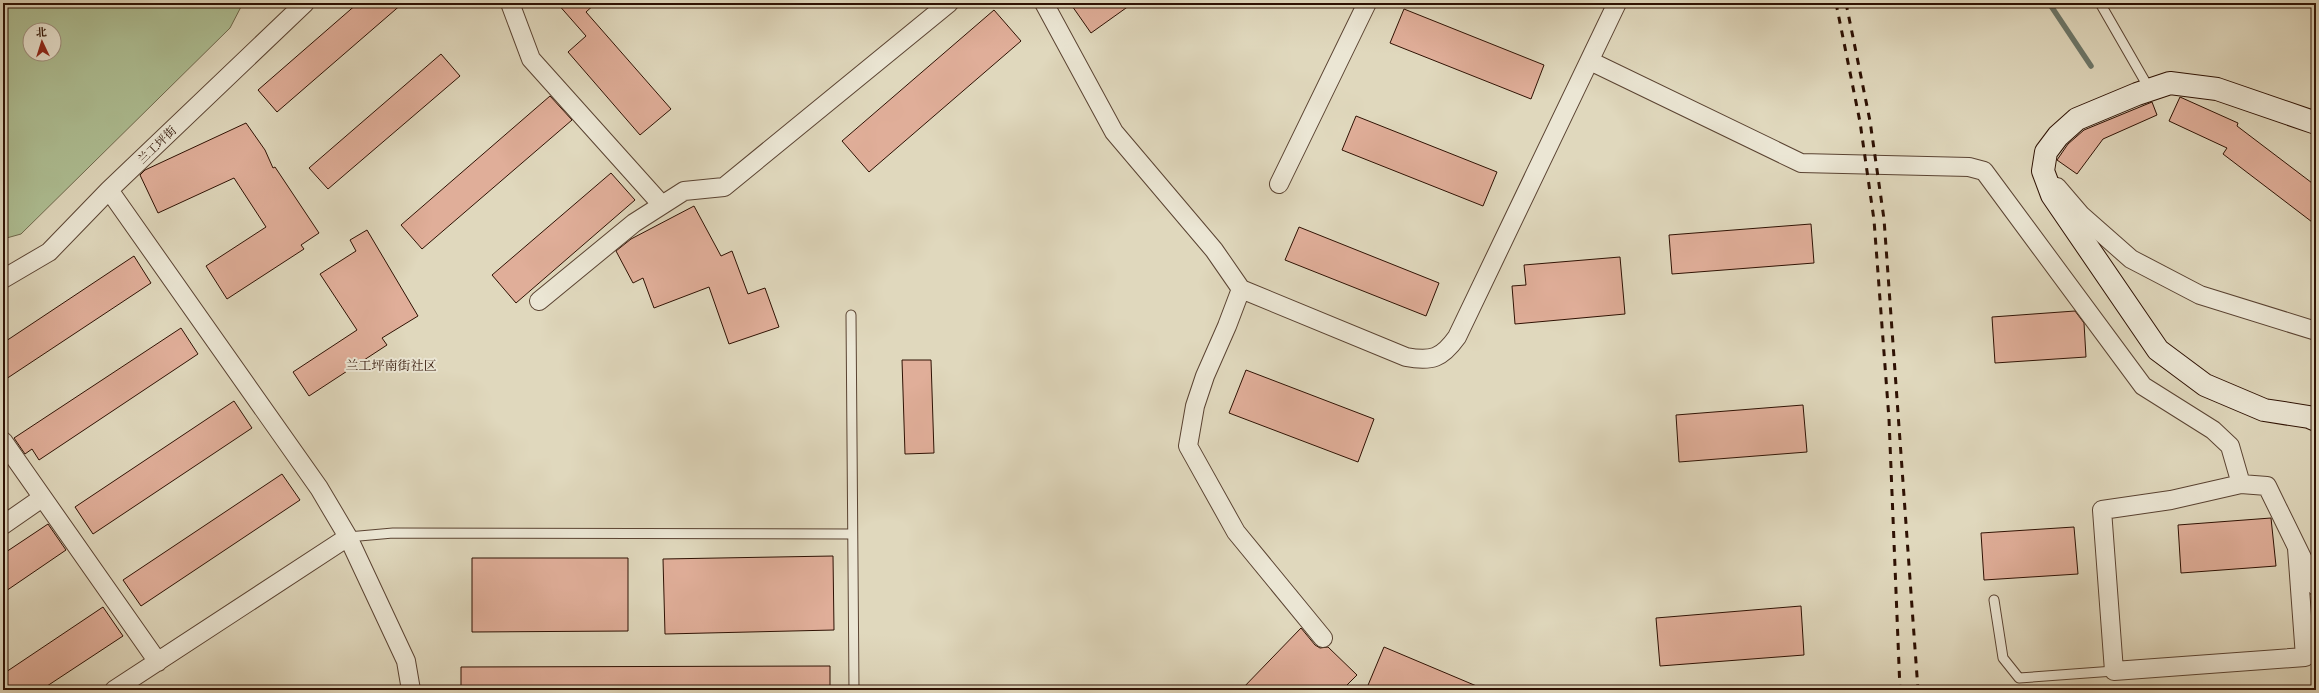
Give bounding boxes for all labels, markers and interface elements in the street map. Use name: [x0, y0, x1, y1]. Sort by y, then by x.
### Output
north arrow: [22, 22, 62, 62]
text: 北: [35, 26, 47, 41]
street label: 兰工坪街: [135, 123, 181, 168]
district label: 兰工坪南街社区: [345, 358, 437, 376]

